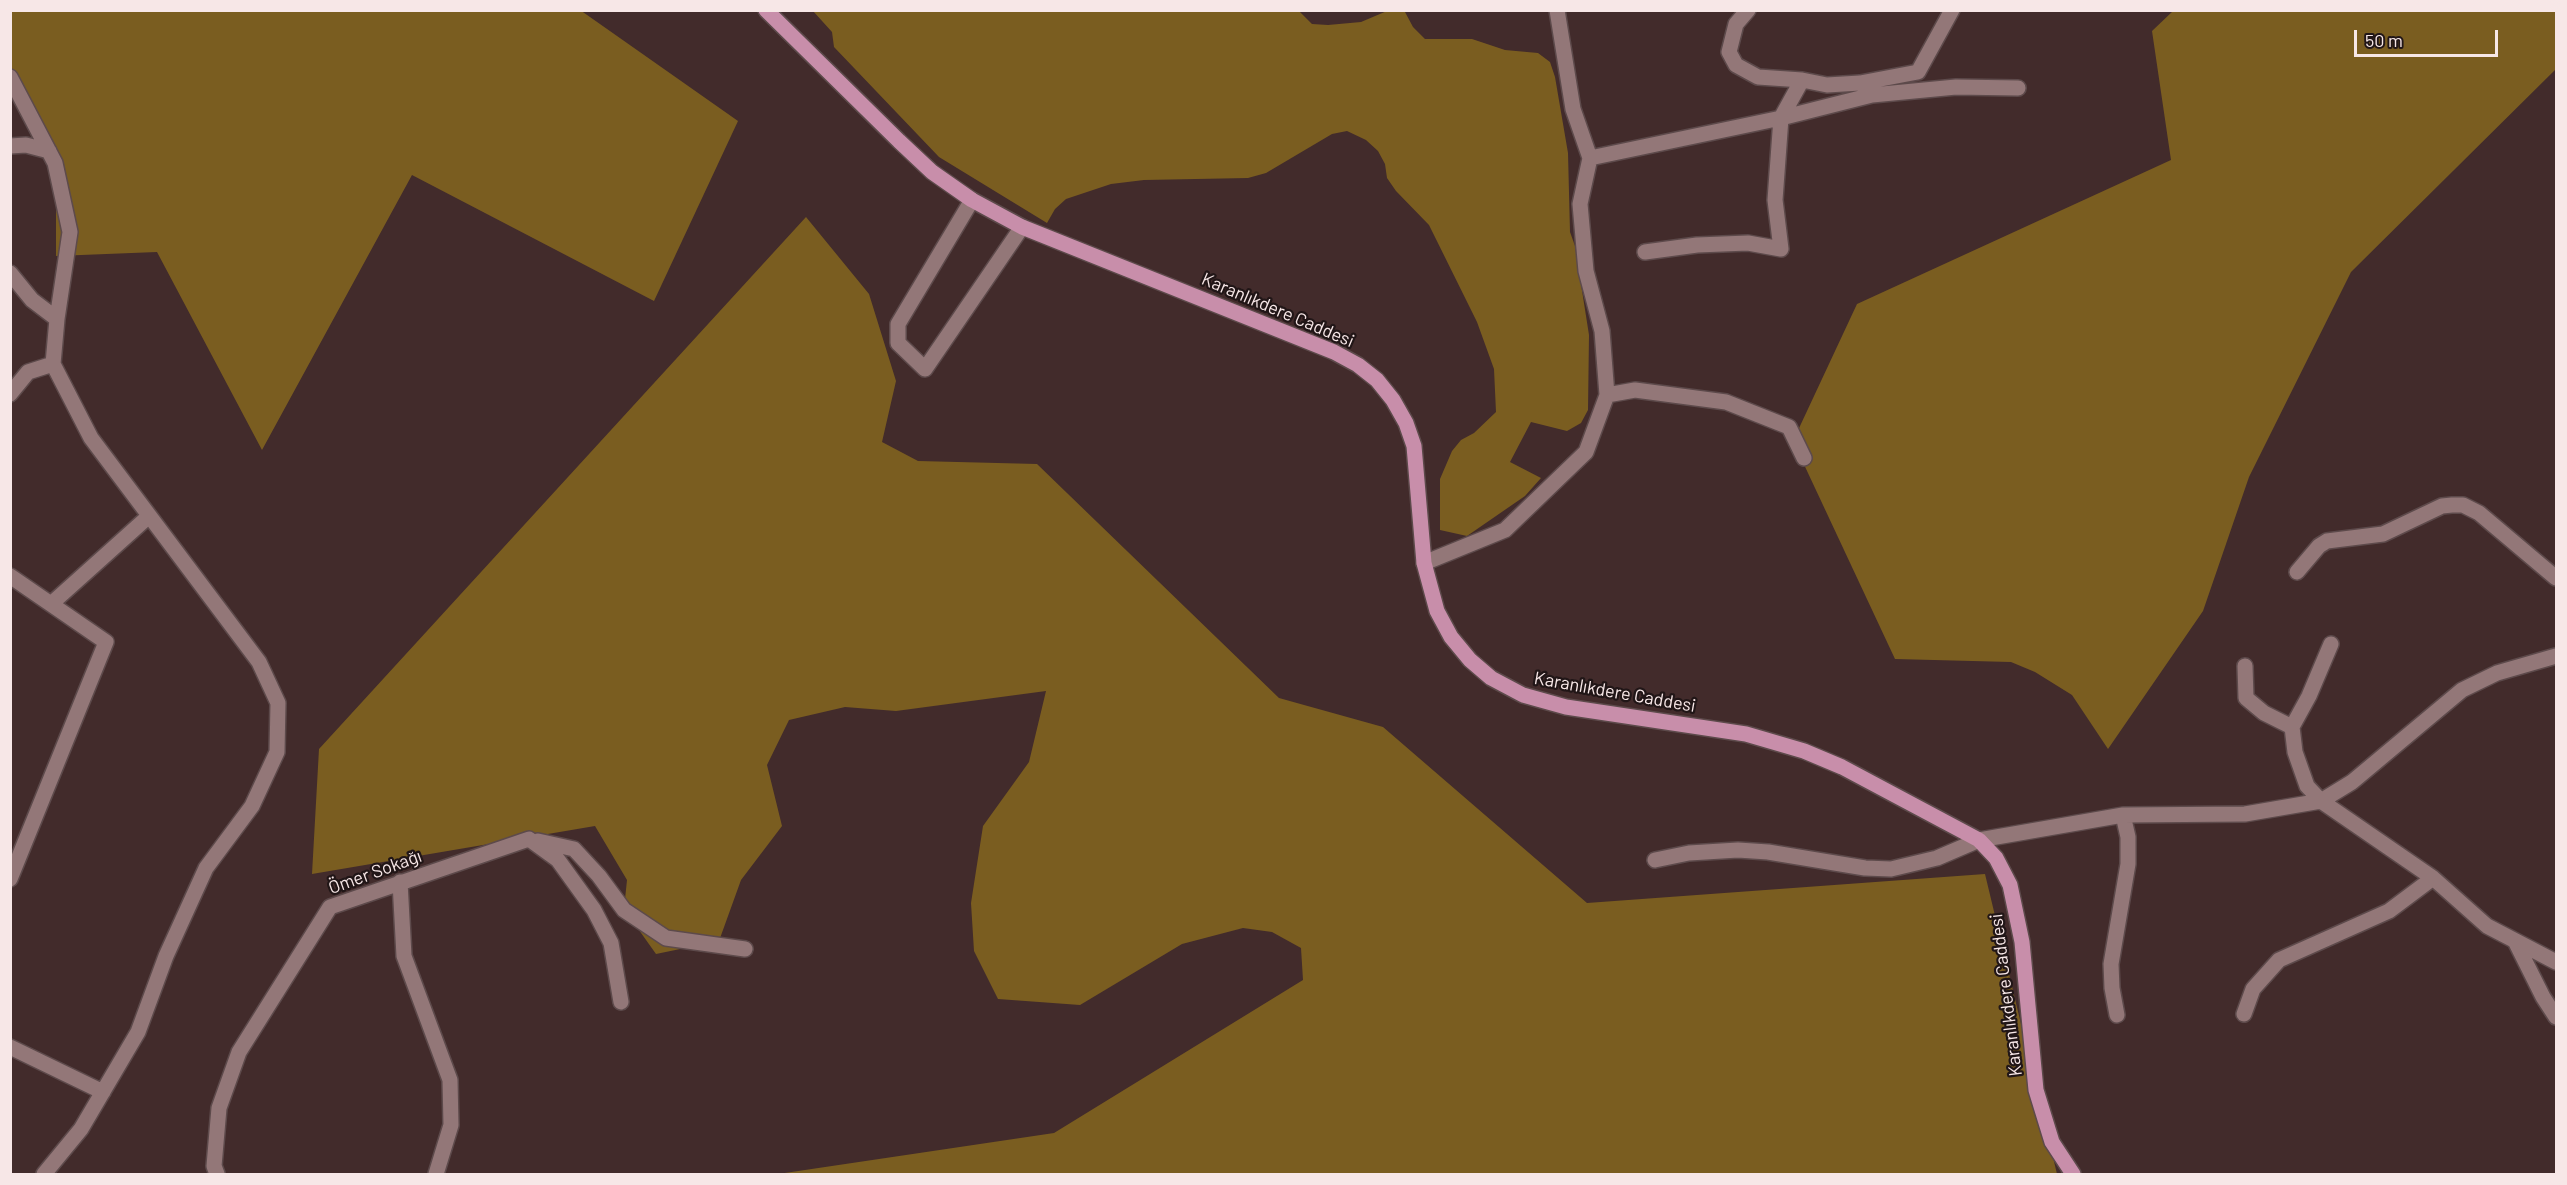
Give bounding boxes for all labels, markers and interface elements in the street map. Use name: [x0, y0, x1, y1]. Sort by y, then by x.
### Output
scale bar: [2357, 18, 2501, 56]
text: 50 m: [2365, 29, 2403, 51]
street label: Karanlıkdere Caddesi: [1198, 268, 1358, 352]
street label: Karanlıkdere Caddesi: [1533, 667, 1697, 717]
street label: Ömer Sokağı: [325, 845, 425, 899]
street label: Karanlıkdere Caddesi: [1985, 912, 2027, 1078]

